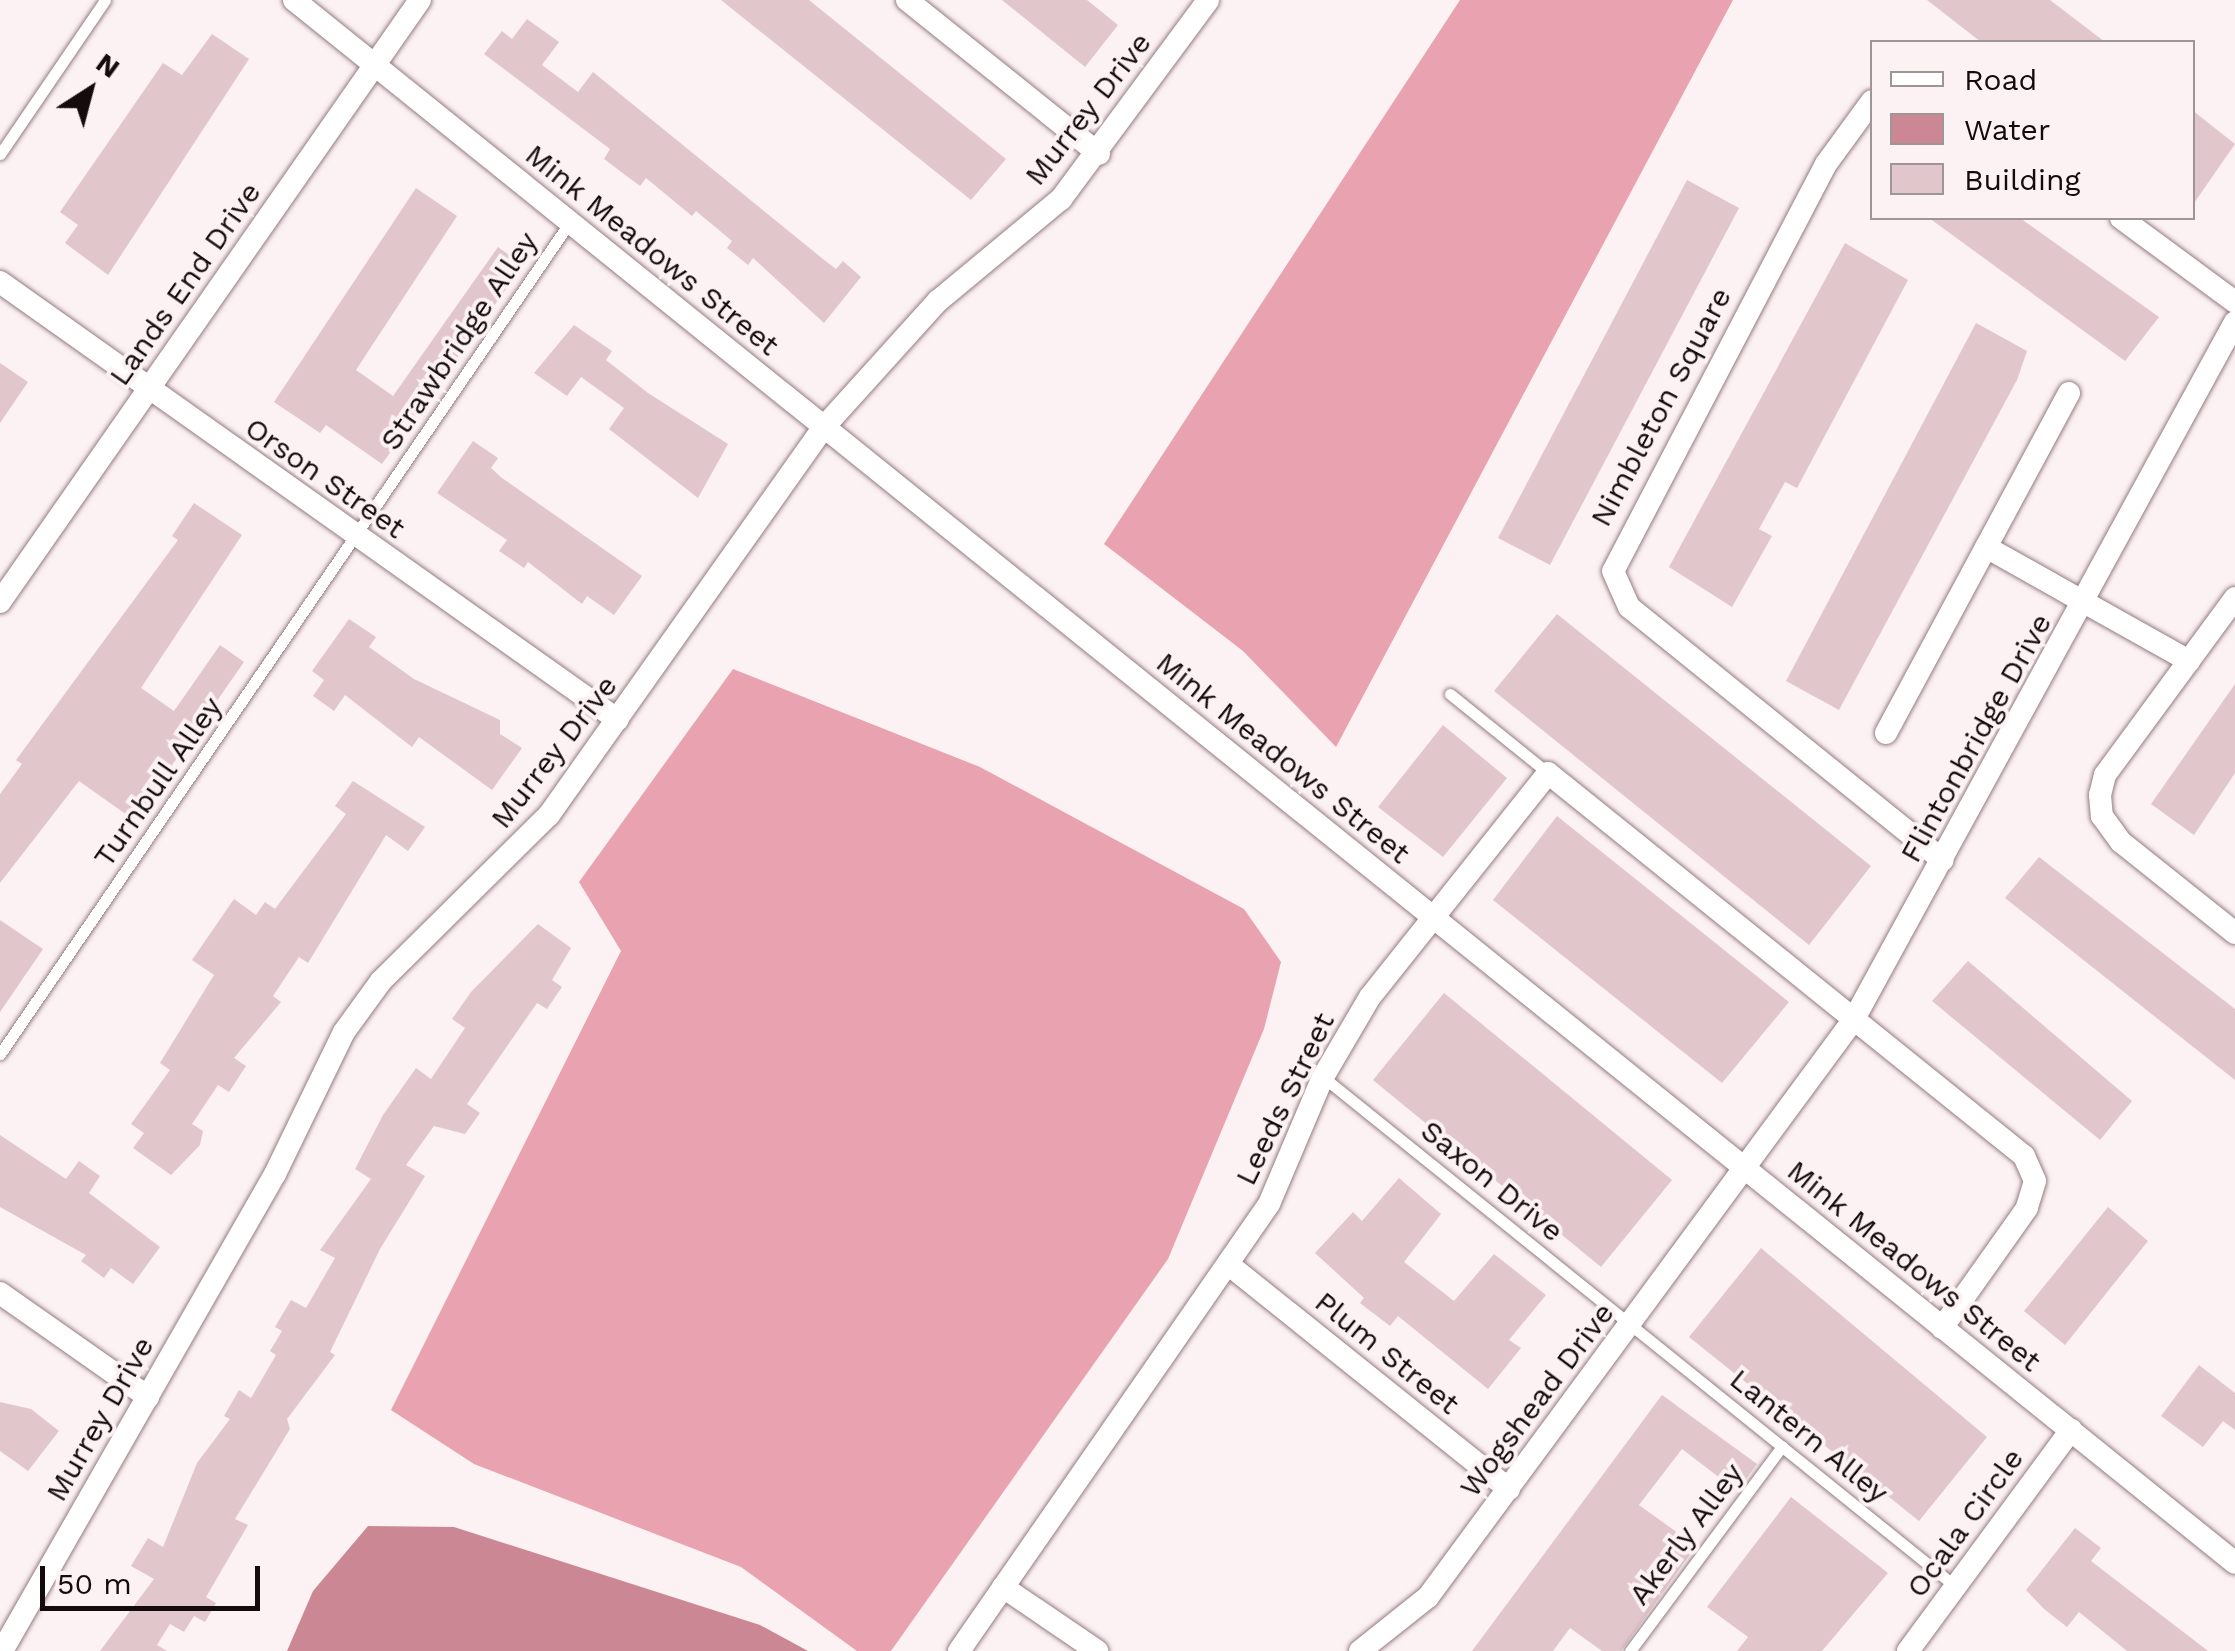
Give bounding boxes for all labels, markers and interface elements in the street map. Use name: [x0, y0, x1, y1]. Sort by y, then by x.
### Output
street label: Murrey Drive: [1017, 25, 1159, 193]
north arrow: [40, 40, 140, 140]
legend: [1870, 40, 2195, 220]
text: N: [90, 46, 126, 85]
text: Road: [1964, 62, 2037, 97]
text: Water: [1964, 112, 2050, 147]
street label: Mink Meadows Street: [518, 136, 786, 364]
text: Building: [1964, 162, 2081, 197]
street label: Lands End Drive: [102, 176, 268, 392]
street label: Strawbridge Alley: [372, 224, 546, 458]
street label: Nimbleton Square: [1583, 281, 1739, 533]
street label: Orson Street: [238, 410, 412, 546]
street label: Flintonbridge Drive: [1893, 607, 2059, 869]
street label: Mink Meadows Street: [1149, 644, 1417, 872]
street label: Murrey Drive: [483, 668, 625, 836]
street label: Turnbull Alley: [85, 689, 231, 875]
street label: Leeds Street: [1228, 1007, 1342, 1191]
street label: Saxon Drive: [1414, 1113, 1570, 1249]
street label: Mink Meadows Street: [1780, 1152, 2048, 1380]
street label: Plum Street: [1308, 1284, 1466, 1422]
street label: Wogshead Drive: [1452, 1296, 1622, 1504]
street label: Murrey Drive: [38, 1330, 162, 1508]
street label: Lantern Alley: [1722, 1361, 1896, 1511]
street label: Ocala Circle: [1899, 1441, 2031, 1605]
street label: Akerly Alley: [1620, 1455, 1752, 1613]
scale bar: [45, 1546, 265, 1608]
text: 50 m: [57, 1566, 132, 1601]

